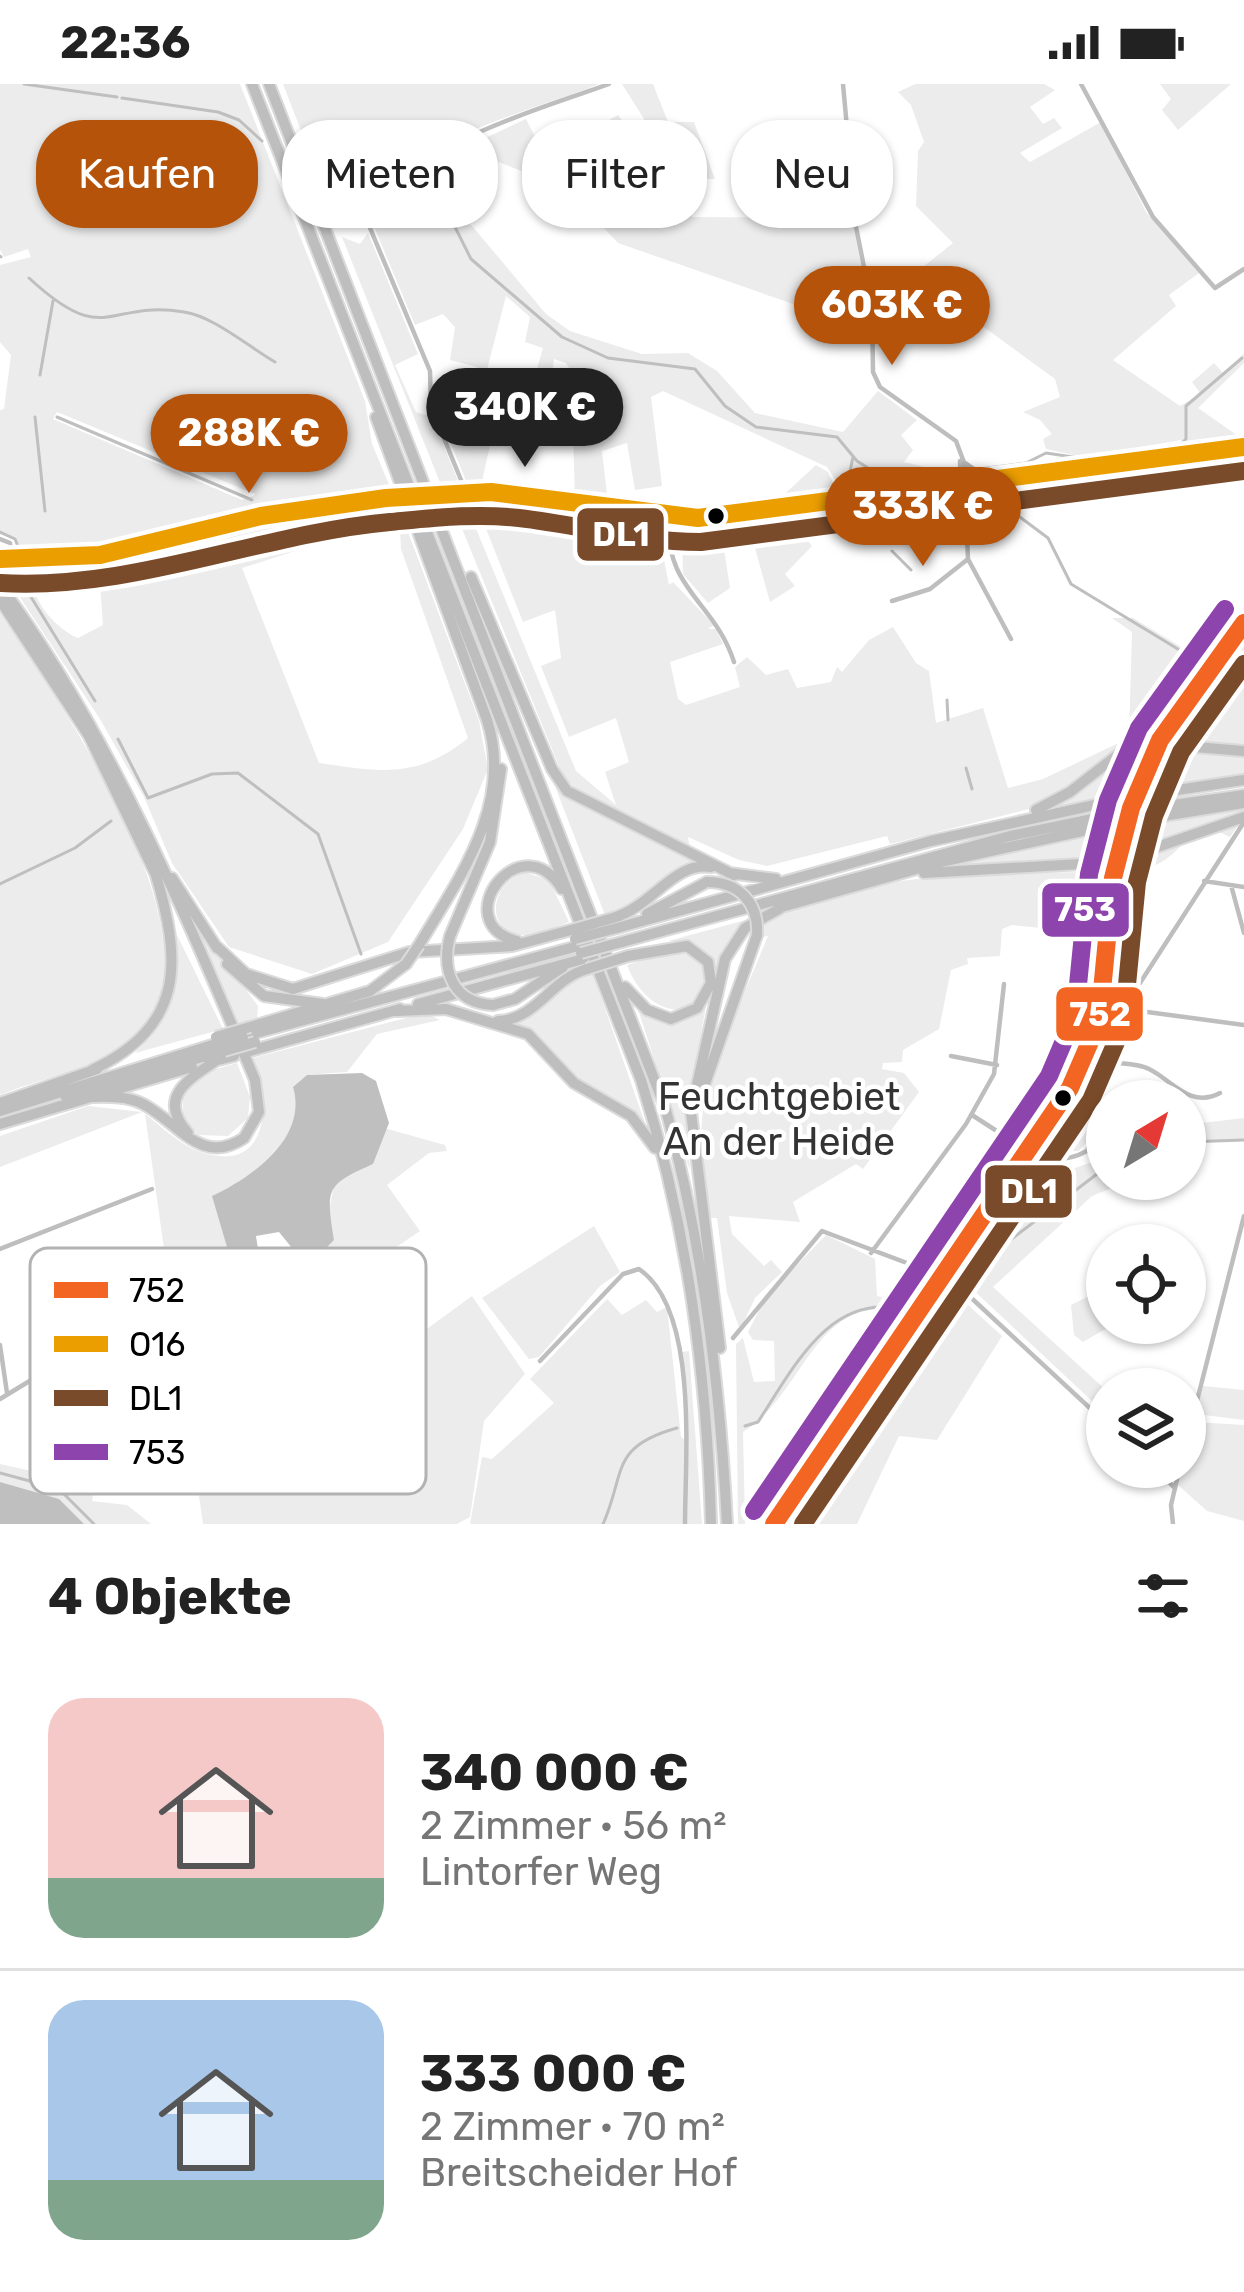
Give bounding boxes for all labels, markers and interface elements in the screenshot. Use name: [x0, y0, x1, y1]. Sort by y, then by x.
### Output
text: 22:36: [60, 16, 191, 69]
chip: Kaufen: [36, 120, 258, 228]
chip: Mieten: [282, 120, 498, 228]
chip: Filter: [522, 120, 707, 228]
chip: Neu: [731, 120, 893, 228]
pin: 603K €: [794, 266, 990, 368]
text: 603K €: [821, 282, 963, 328]
pin: 340K €: [427, 368, 623, 470]
text: 340K €: [453, 384, 597, 430]
pin: 288K €: [151, 394, 347, 496]
text: 288K €: [178, 410, 320, 456]
pin: 333K €: [825, 467, 1021, 569]
text: 333K €: [852, 483, 994, 529]
unlabelled marker: [705, 505, 727, 527]
line badge: DL1: [575, 506, 666, 563]
text: DL1: [592, 515, 650, 554]
line badge: 753: [1040, 881, 1131, 939]
text: 753: [1054, 890, 1116, 929]
line badge: 752: [1054, 985, 1145, 1043]
text: 752: [1069, 995, 1131, 1034]
park label: Feuchtgebiet An der Heide: [658, 1074, 900, 1165]
north arrow: [1086, 1080, 1206, 1200]
map controls: [1086, 1080, 1206, 1488]
unlabelled marker: [1052, 1087, 1074, 1109]
line badge: DL1: [983, 1163, 1074, 1220]
text: DL1: [1000, 1172, 1058, 1211]
button: locate: [1086, 1224, 1206, 1344]
legend: [30, 1248, 426, 1494]
text: 752: [129, 1271, 185, 1310]
text: O16: [129, 1325, 185, 1364]
button: layers: [1086, 1368, 1206, 1488]
text: DL1: [129, 1379, 182, 1418]
text: 753: [129, 1433, 185, 1472]
icon: filters: [1130, 1563, 1196, 1629]
text: 4 Objekte: [48, 1566, 292, 1627]
text: 340 000 €: [420, 1742, 689, 1803]
icon: home: [144, 1746, 288, 1890]
text: 2 Zimmer · 56 m²: [420, 1803, 727, 1849]
text: Lintorfer Weg: [420, 1849, 662, 1895]
text: 333 000 €: [420, 2043, 687, 2104]
icon: home: [144, 2048, 288, 2192]
text: 2 Zimmer · 70 m²: [420, 2104, 725, 2150]
text: Breitscheider Hof: [420, 2150, 737, 2196]

